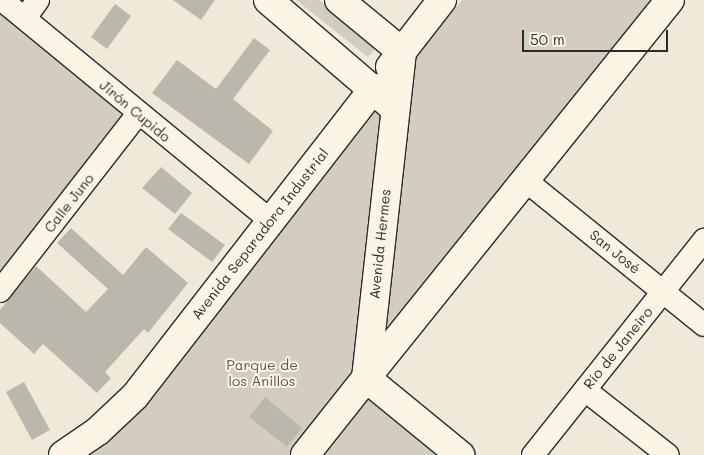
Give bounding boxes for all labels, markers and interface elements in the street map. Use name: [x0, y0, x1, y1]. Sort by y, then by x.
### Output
scale bar: [524, 20, 670, 52]
text: 50 m: [530, 29, 565, 49]
street label: Jirón Cupido: [96, 77, 174, 145]
street label: Avenida Separadora Industrial: [188, 145, 332, 323]
street label: Calle Juno: [41, 170, 97, 236]
street label: Avenida Hermes: [366, 188, 394, 300]
street label: San José: [586, 226, 644, 278]
street label: Río de Janeiro: [580, 304, 656, 392]
park label: Parque de los Anillos: [226, 357, 298, 390]

